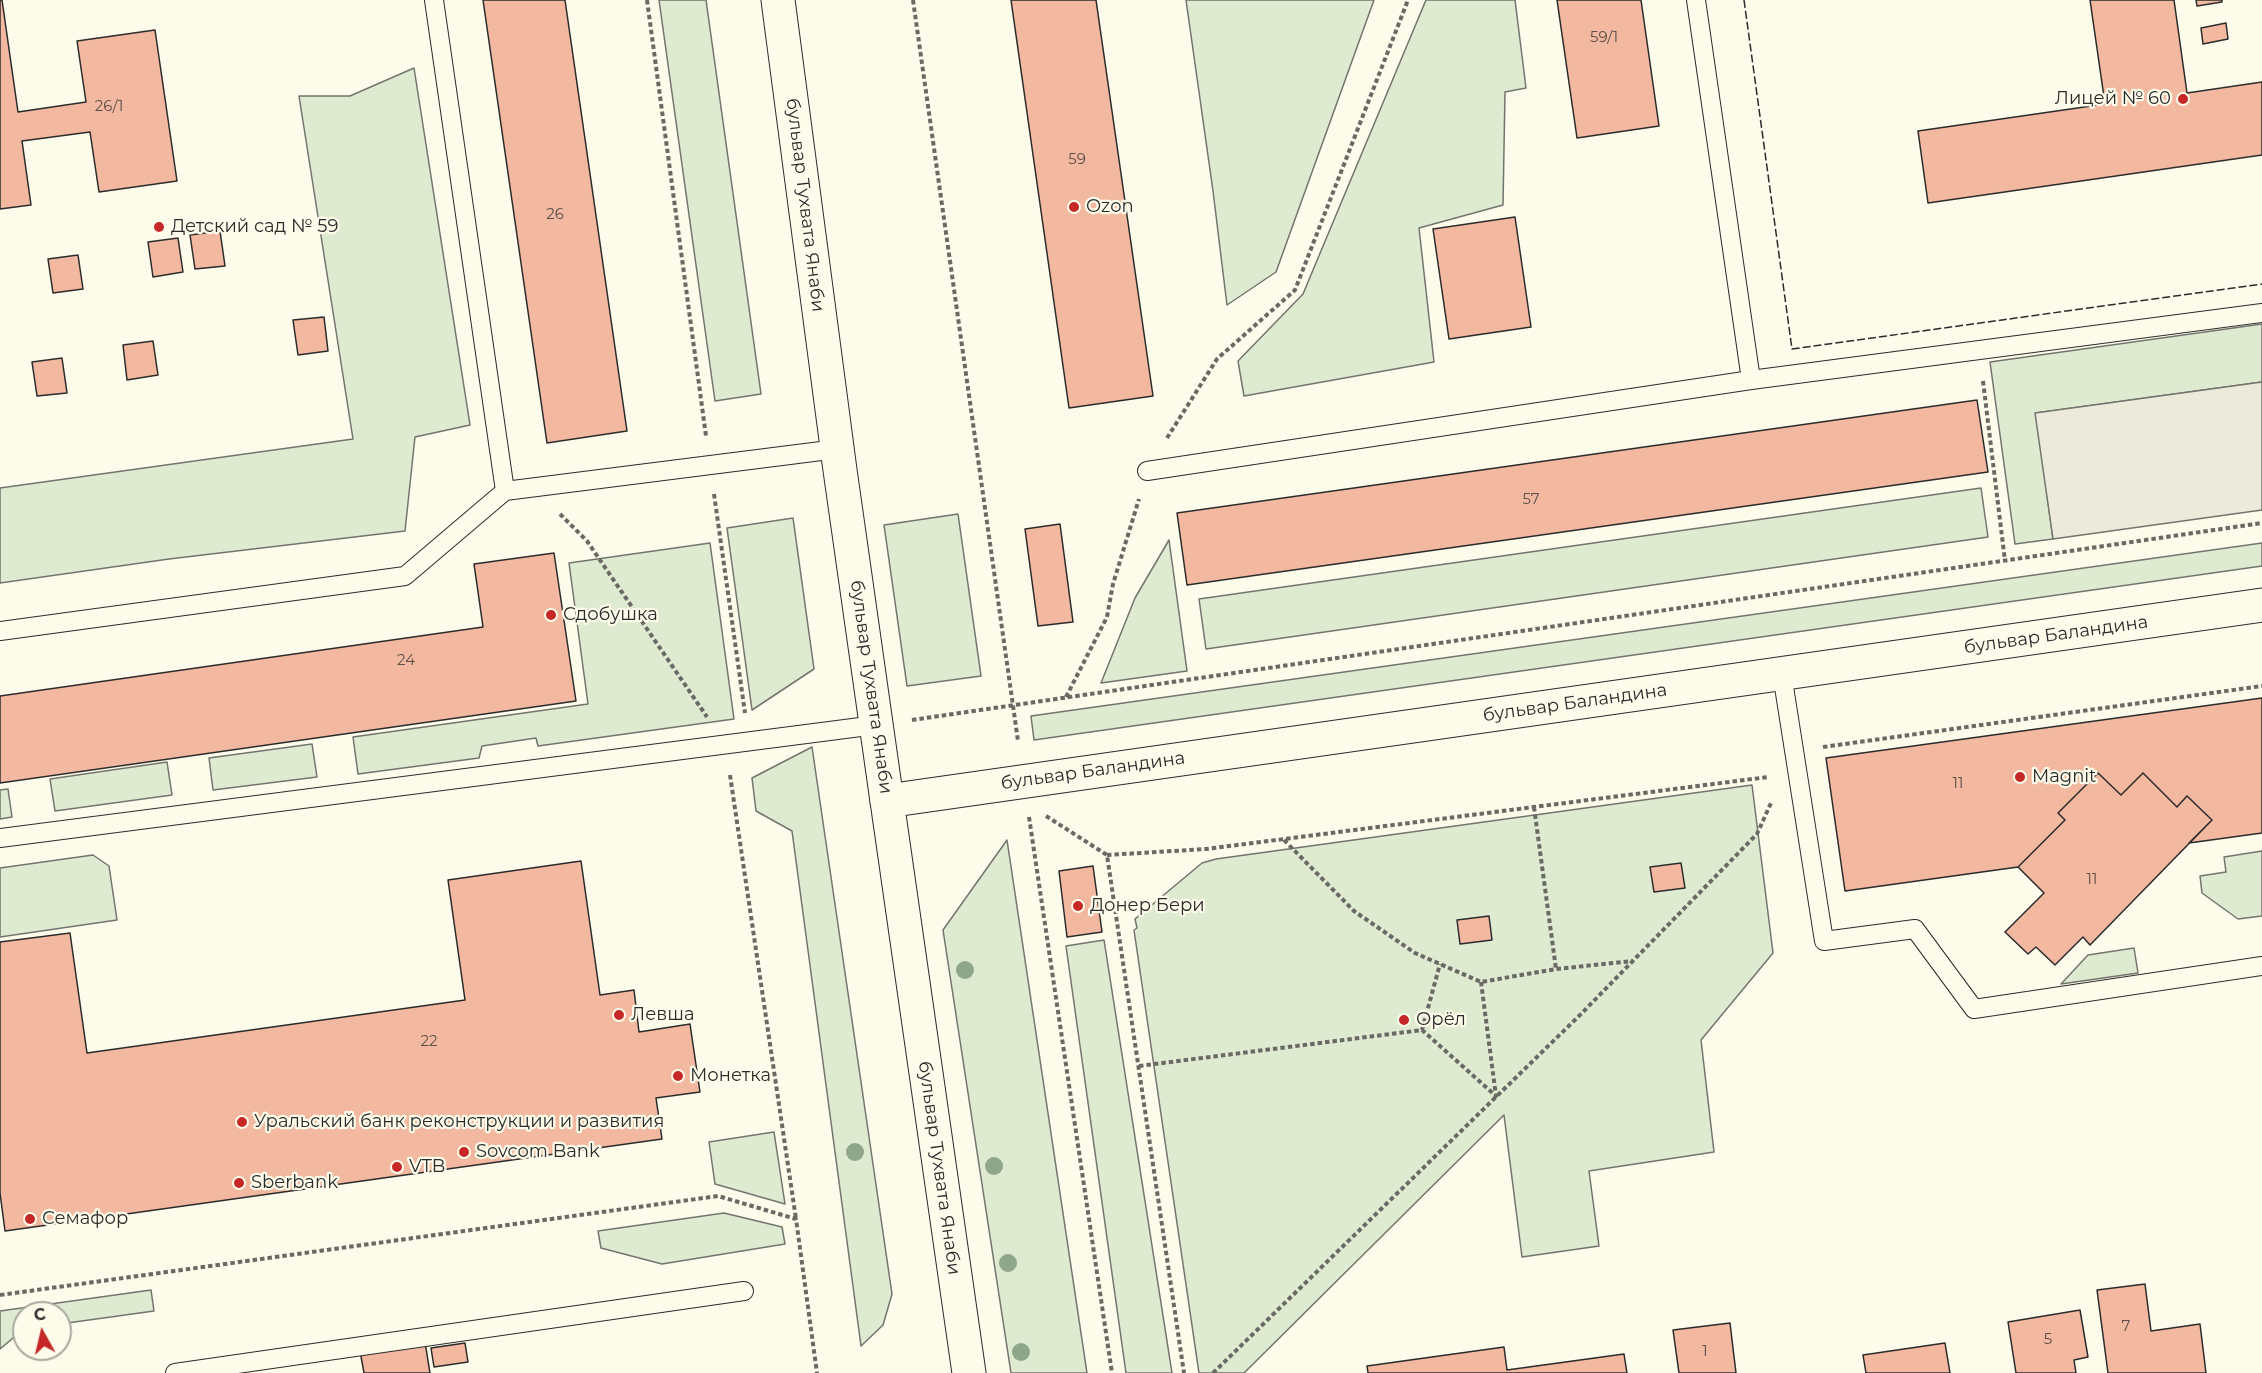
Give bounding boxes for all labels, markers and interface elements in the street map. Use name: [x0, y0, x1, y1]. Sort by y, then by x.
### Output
house number: 59/1: [1590, 29, 1618, 47]
place label: Лицей № 60: [2055, 88, 2171, 110]
marker: Лицей № 60: [2176, 92, 2190, 106]
street label: бульвар Тухвата Янаби: [781, 97, 829, 313]
house number: 26/1: [95, 98, 123, 116]
house number: 59: [1068, 151, 1086, 169]
place label: Ozon: [1086, 196, 1134, 218]
marker: Ozon: [1067, 200, 1081, 214]
house number: 26: [546, 206, 564, 224]
place label: Детский сад № 59: [171, 216, 338, 238]
marker: Детский сад № 59: [152, 220, 166, 234]
house number: 57: [1522, 491, 1540, 509]
street label: бульвар Тухвата Янаби: [845, 579, 897, 795]
place label: Сдобушка: [563, 604, 658, 626]
marker: Сдобушка: [544, 608, 558, 622]
street label: бульвар Баландина: [1963, 611, 2149, 659]
house number: 24: [397, 652, 415, 670]
street label: бульвар Баландина: [1482, 679, 1668, 727]
street label: бульвар Баландина: [1000, 747, 1186, 795]
place label: Magnit: [2032, 766, 2096, 788]
marker: Magnit: [2013, 770, 2027, 784]
house number: 11: [1953, 775, 1963, 793]
house number: 11: [2087, 871, 2097, 889]
place label: Донер Бери: [1090, 895, 1205, 917]
marker: Донер Бери: [1071, 899, 1085, 913]
place label: Левша: [631, 1004, 694, 1026]
marker: Левша: [612, 1008, 626, 1022]
place label: Орёл: [1416, 1009, 1466, 1031]
marker: Орёл: [1397, 1013, 1411, 1027]
house number: 22: [420, 1033, 438, 1051]
street label: бульвар Тухвата Янаби: [913, 1060, 965, 1276]
place label: Монетка: [690, 1065, 771, 1087]
marker: Монетка: [671, 1069, 685, 1083]
place label: Уральский банк реконструкции и развития: [254, 1111, 664, 1133]
marker: Уральский банк реконструкции и развития: [235, 1115, 249, 1129]
place label: Sovcom Bank: [476, 1141, 600, 1163]
marker: Sovcom Bank: [457, 1145, 471, 1159]
place label: VTB: [409, 1156, 445, 1178]
marker: VTB: [390, 1160, 404, 1174]
place label: Sberbank: [251, 1172, 338, 1194]
marker: Sberbank: [232, 1176, 246, 1190]
place label: Семафор: [42, 1208, 128, 1230]
marker: Семафор: [23, 1212, 37, 1226]
north arrow: [12, 1301, 72, 1361]
text: С: [33, 1304, 47, 1325]
house number: 7: [2122, 1318, 2130, 1336]
house number: 5: [2044, 1331, 2052, 1349]
house number: 1: [1702, 1343, 1708, 1361]

